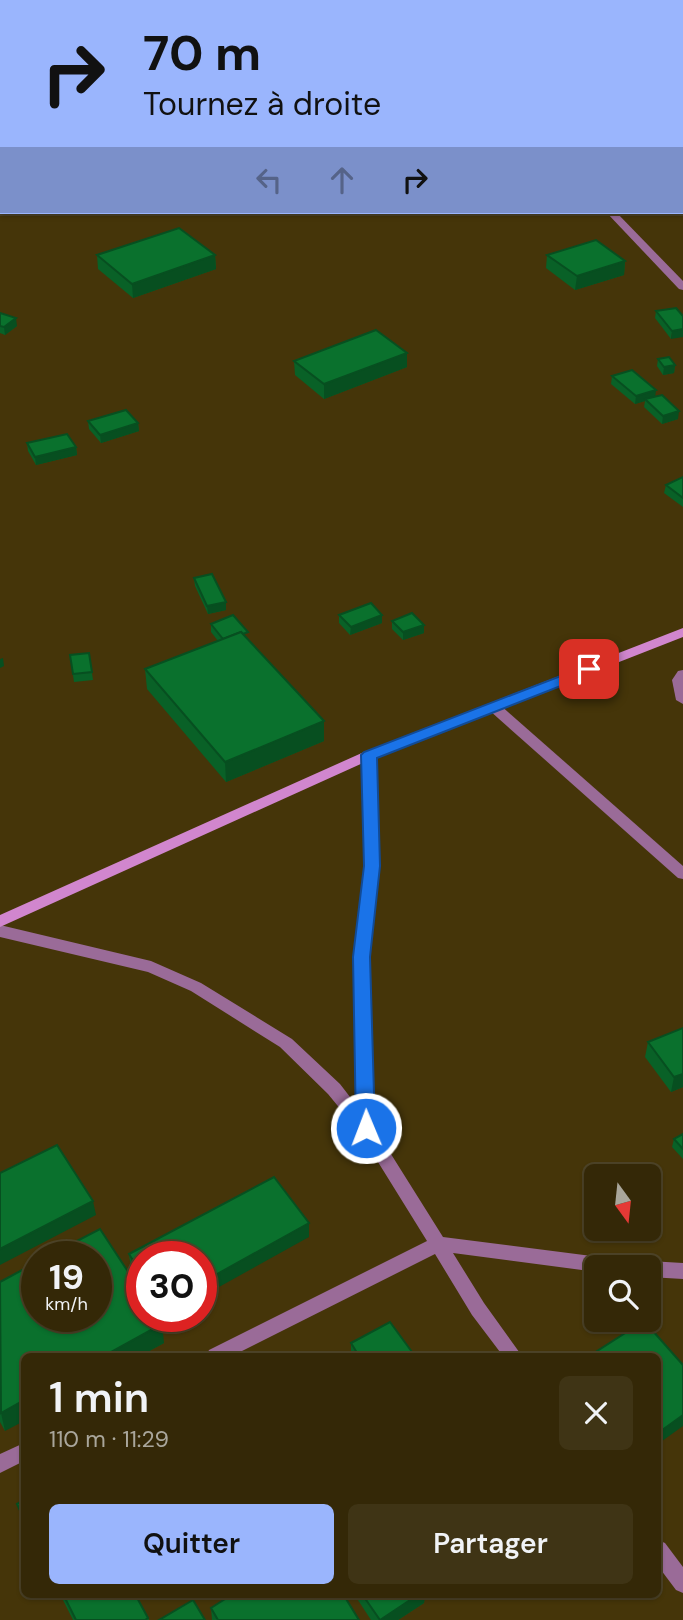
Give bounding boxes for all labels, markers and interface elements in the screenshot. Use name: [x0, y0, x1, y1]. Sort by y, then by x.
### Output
text: 70 m: [143, 21, 261, 85]
icon: right: [28, 28, 119, 119]
text: Tournez à droite: [143, 83, 381, 125]
icon: left: [250, 161, 288, 199]
icon: ahead: [323, 161, 361, 199]
icon: right: [396, 161, 434, 199]
pin: [559, 639, 619, 699]
icon: arrive: [570, 650, 608, 688]
position arrow: [329, 1091, 403, 1165]
north arrow: [584, 1164, 662, 1241]
map controls: [584, 1164, 661, 1332]
speed limit sign: 30: [126, 1241, 217, 1332]
text: 19: [49, 1254, 84, 1300]
button: search: [584, 1255, 661, 1332]
text: km/h: [45, 1292, 88, 1316]
text: 1 min: [49, 1370, 149, 1425]
button: close: [559, 1376, 633, 1450]
text: 110 m · 11:29: [49, 1424, 169, 1454]
button: Quitter: [49, 1504, 334, 1584]
button: Partager: [348, 1504, 633, 1584]

